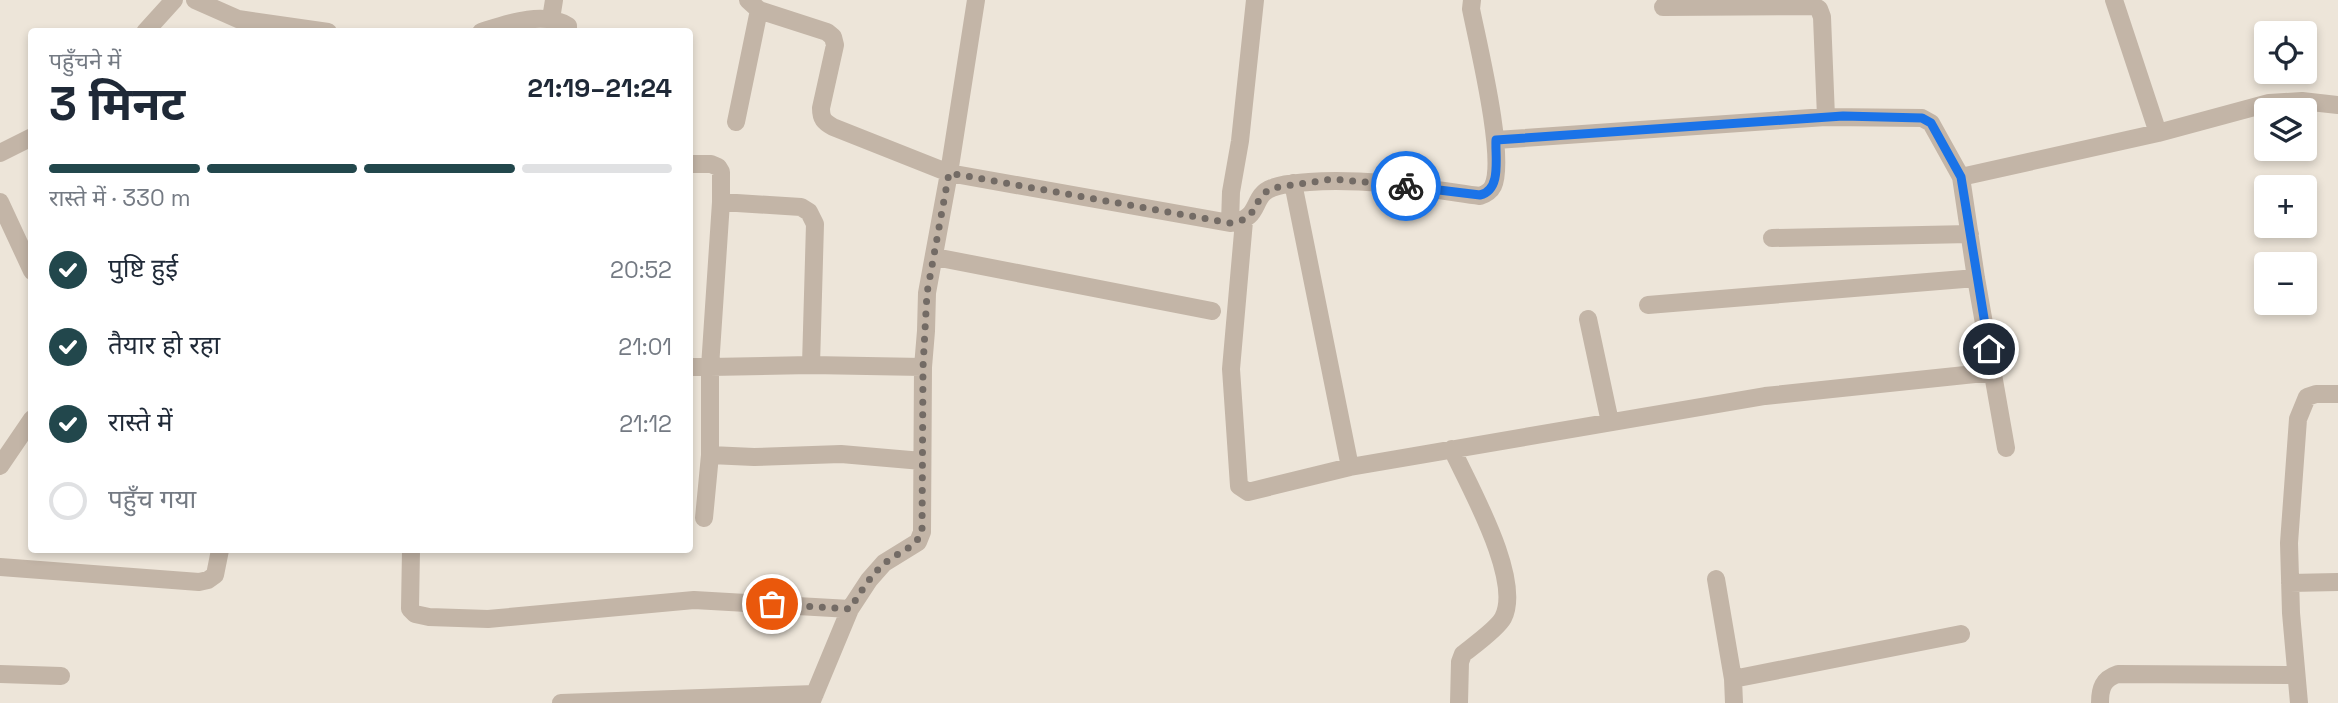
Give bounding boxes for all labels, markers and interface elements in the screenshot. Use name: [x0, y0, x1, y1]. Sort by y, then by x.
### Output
map controls: [2254, 21, 2317, 315]
button: locate: [2254, 21, 2317, 84]
text: पहुँचने में: [49, 46, 121, 76]
text: 21:19–21:24: [528, 71, 672, 105]
text: 3 मिनट: [49, 75, 185, 133]
button: layers: [2254, 98, 2317, 161]
courier: [1371, 151, 1441, 221]
icon: bike: [1387, 167, 1425, 205]
button: +: [2254, 175, 2317, 238]
text: रास्ते में · 330 m: [49, 183, 190, 213]
icon: check: [49, 251, 87, 289]
text: पुष्टि हुई: [108, 251, 178, 285]
button: −: [2254, 252, 2317, 315]
text: 20:52: [610, 255, 672, 285]
pin: [1959, 319, 2019, 379]
icon: check: [49, 328, 87, 366]
text: तैयार हो रहा: [108, 328, 220, 362]
icon: home: [1970, 330, 2008, 368]
text: 21:01: [618, 332, 672, 362]
icon: check: [49, 405, 87, 443]
text: रास्ते में: [108, 405, 173, 439]
text: 21:12: [619, 409, 672, 439]
text: पहुँच गया: [108, 482, 196, 516]
pin: [742, 574, 802, 634]
icon: bag: [753, 585, 791, 623]

